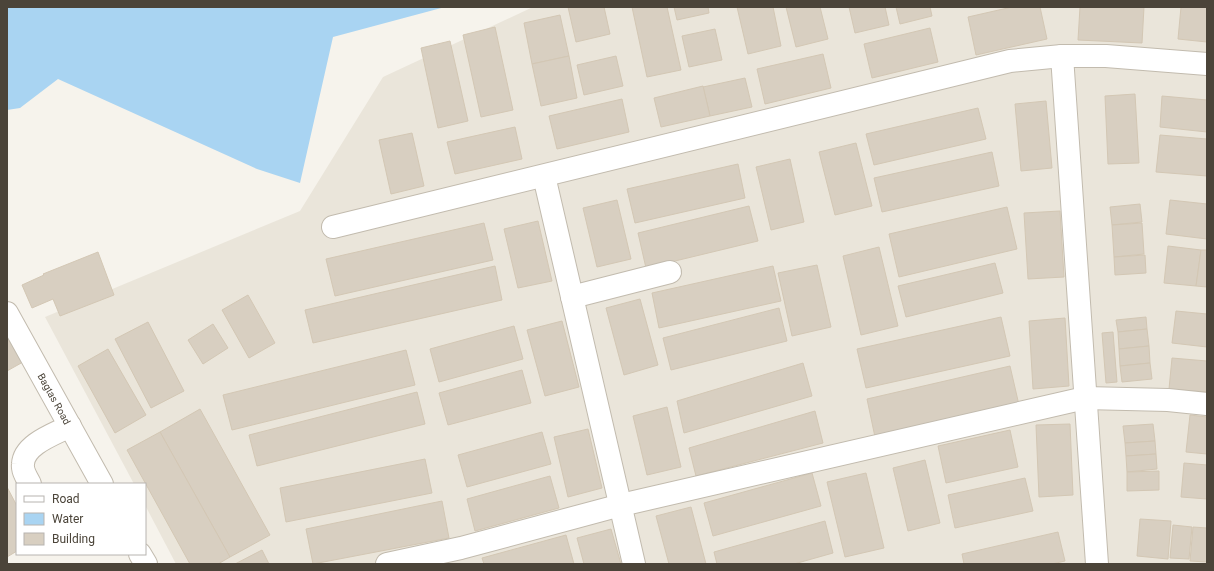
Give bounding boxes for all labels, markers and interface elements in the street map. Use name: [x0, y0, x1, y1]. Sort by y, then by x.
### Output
street label: Bagtas Road: [36, 371, 73, 426]
legend: [16, 483, 146, 555]
text: Road: [52, 492, 80, 506]
text: Water: [52, 512, 83, 526]
text: Building: [52, 532, 95, 546]

